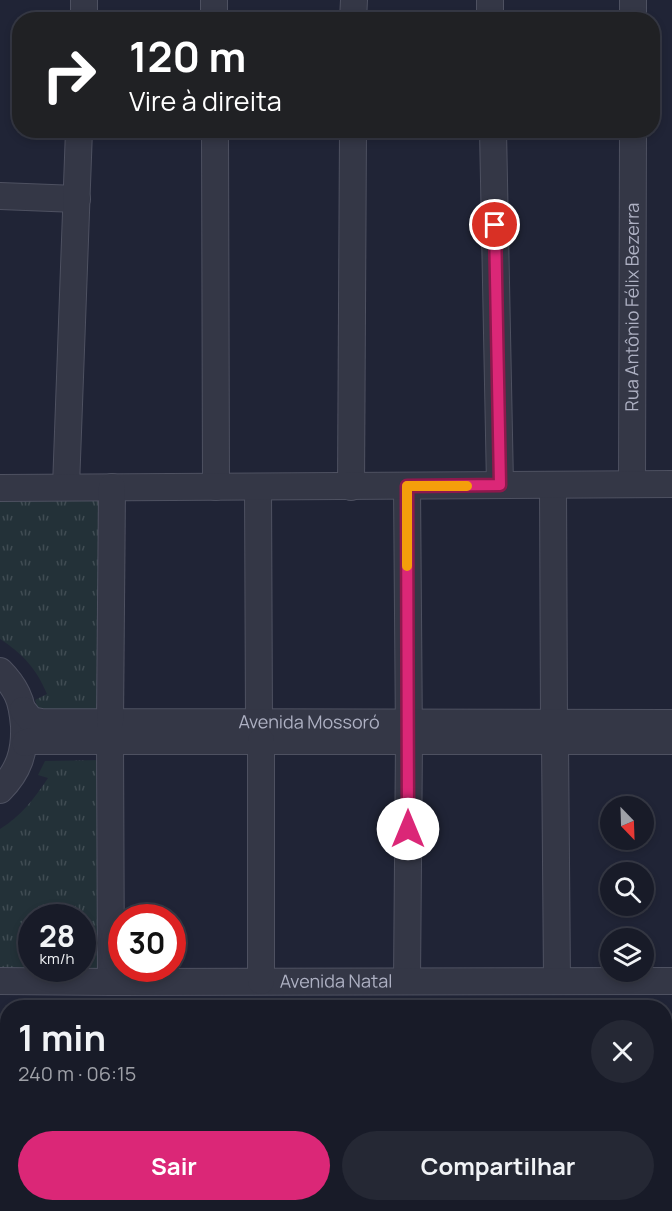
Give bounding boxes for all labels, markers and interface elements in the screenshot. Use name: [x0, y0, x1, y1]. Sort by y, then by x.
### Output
text: 120 m: [129, 27, 246, 85]
icon: right: [30, 36, 108, 114]
text: Vire à direita: [129, 82, 282, 119]
pin: [469, 199, 520, 250]
street label: Rua Antônio Félix Bezerra: [619, 203, 644, 411]
icon: arrive: [478, 208, 511, 241]
street label: Avenida Mossoró: [238, 709, 380, 734]
north arrow: [600, 796, 654, 850]
map controls: [600, 796, 654, 982]
position arrow: [376, 797, 440, 861]
button: search: [600, 862, 654, 916]
speed limit sign: 30: [108, 904, 186, 982]
text: 28: [39, 915, 75, 956]
button: layers: [600, 928, 654, 982]
text: km/h: [40, 948, 74, 969]
street label: Avenida Natal: [280, 968, 392, 993]
text: 1 min: [18, 1013, 106, 1062]
button: close: [591, 1020, 654, 1083]
text: 240 m · 06:15: [18, 1060, 136, 1087]
button: Sair: [18, 1131, 330, 1200]
button: Compartilhar: [342, 1131, 654, 1200]

